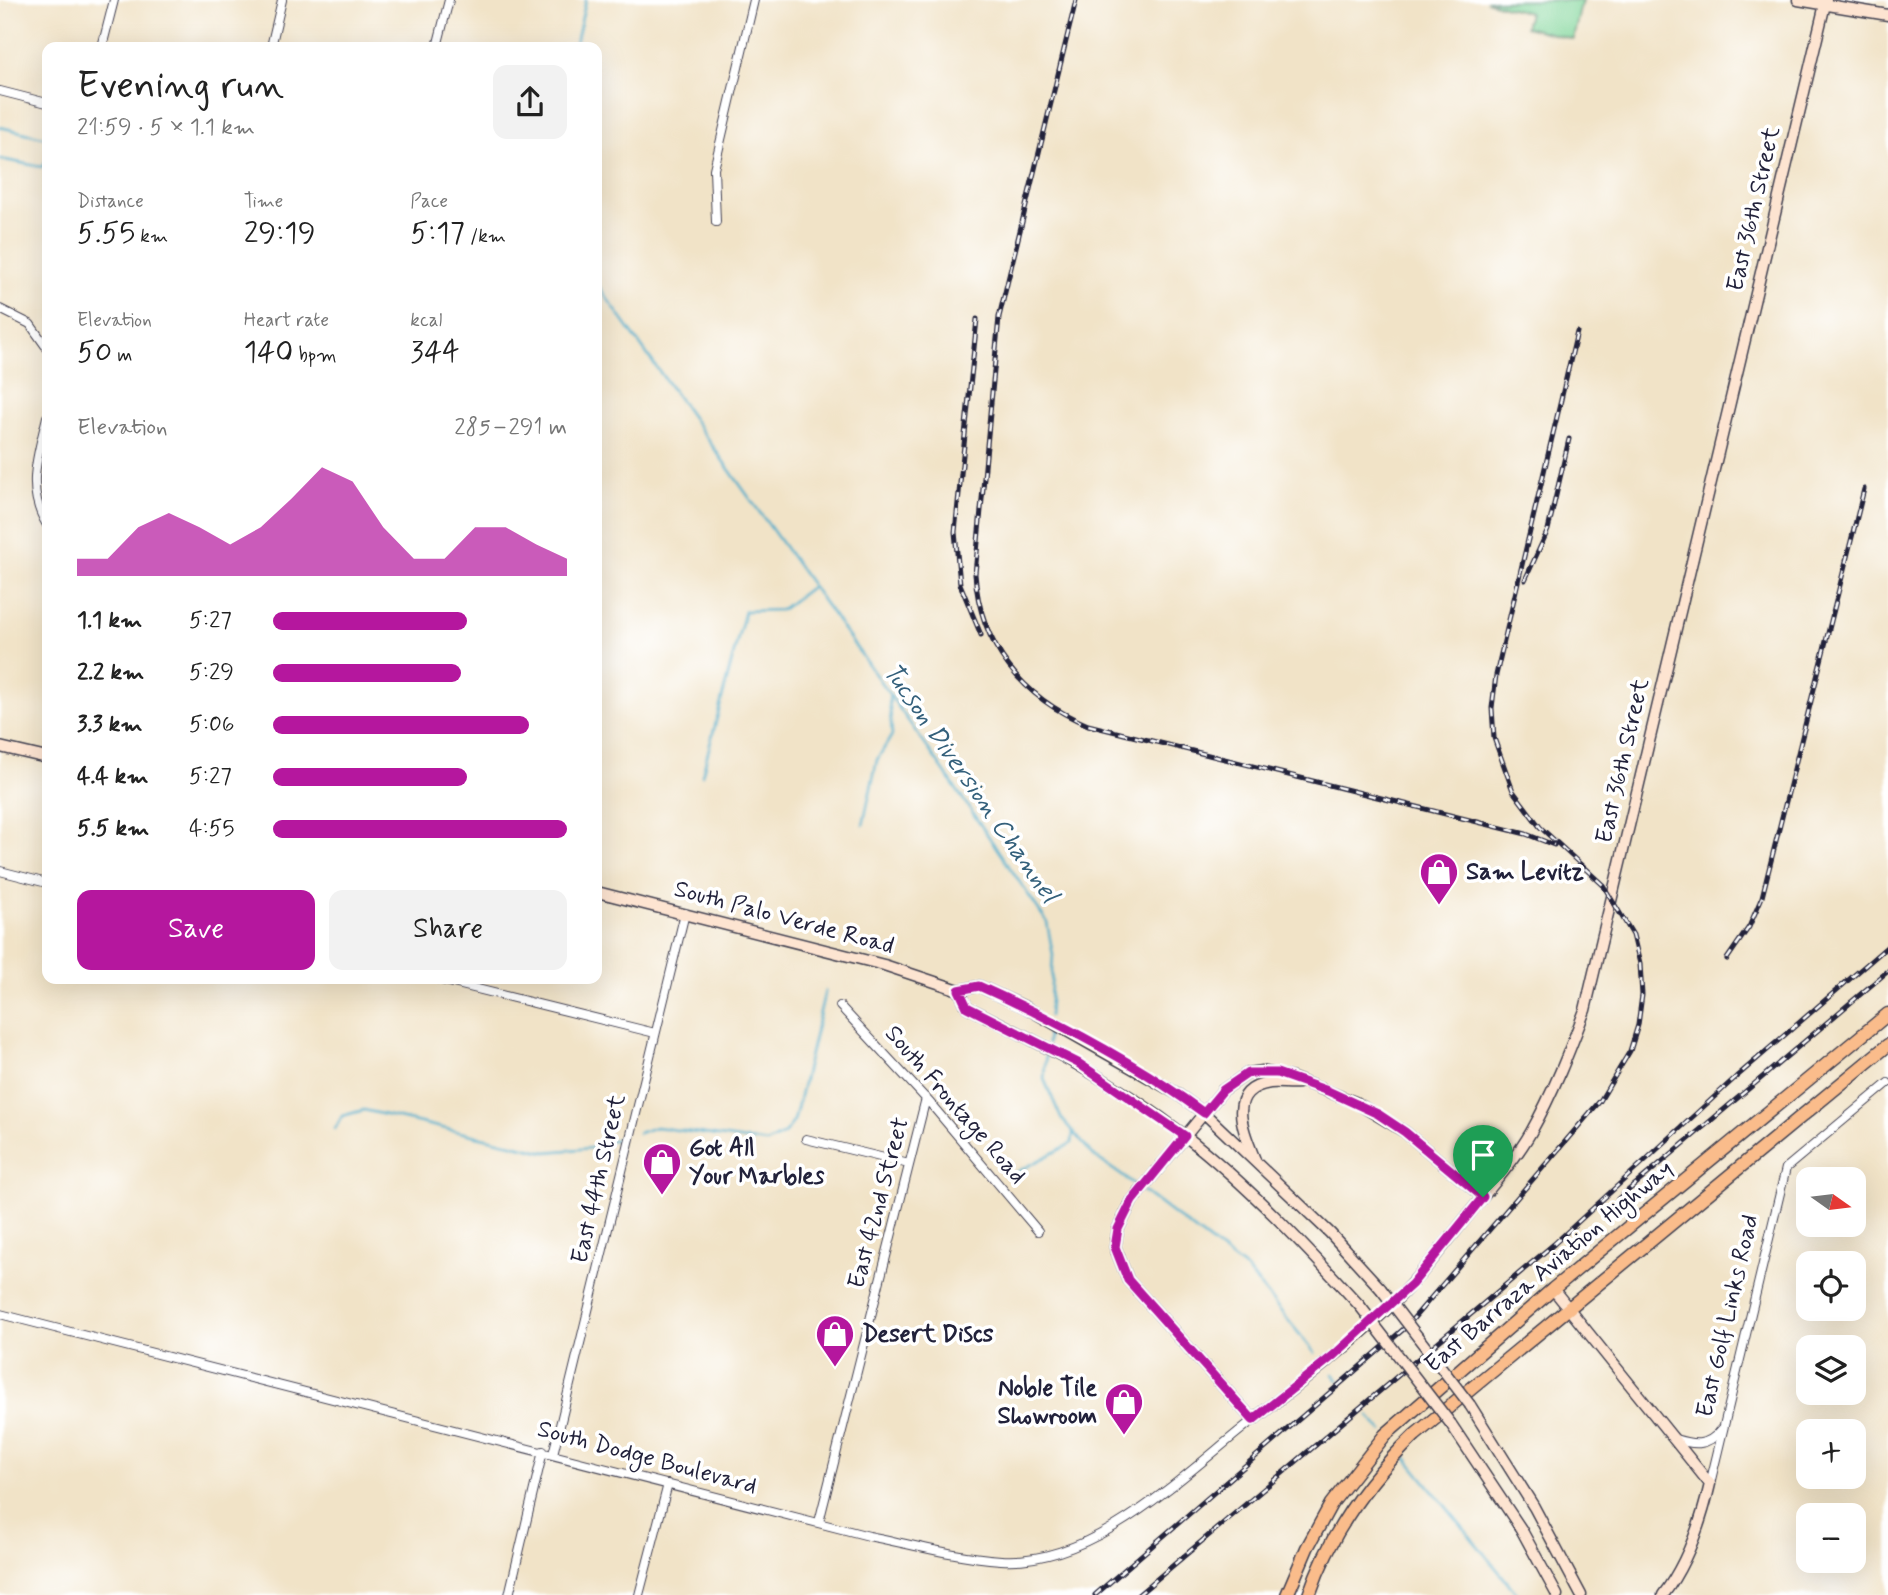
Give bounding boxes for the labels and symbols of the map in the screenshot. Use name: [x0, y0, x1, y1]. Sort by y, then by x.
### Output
street label: East 36th Street: [1720, 123, 1788, 295]
water label: Tucson Diversion Channel: [874, 656, 1067, 912]
street label: East 36th Street: [1589, 675, 1657, 847]
shop icon: Sam Levitz: [1418, 851, 1460, 906]
place label: Sam Levitz: [1466, 857, 1584, 888]
street label: South Palo Verde Road: [671, 874, 897, 962]
street label: South Frontage Road: [876, 1019, 1033, 1192]
street label: East 44th Street: [564, 1091, 634, 1267]
street label: East 42nd Street: [841, 1114, 917, 1292]
pin: [1453, 1125, 1513, 1197]
place label: Got All Your Marbles: [689, 1133, 825, 1192]
shop icon: Got All Your Marbles: [641, 1141, 683, 1196]
street label: East Barraza Aviation Highway: [1418, 1154, 1681, 1382]
north arrow: [1796, 1167, 1866, 1237]
street label: East Golf Links Road: [1690, 1212, 1766, 1420]
shop icon: Desert Discs: [814, 1313, 856, 1368]
place label: Desert Discs: [862, 1319, 994, 1350]
place label: Noble Tile Showroom: [998, 1373, 1097, 1432]
shop icon: Noble Tile Showroom: [1103, 1381, 1145, 1436]
street label: South Dodge Boulevard: [533, 1414, 760, 1504]

